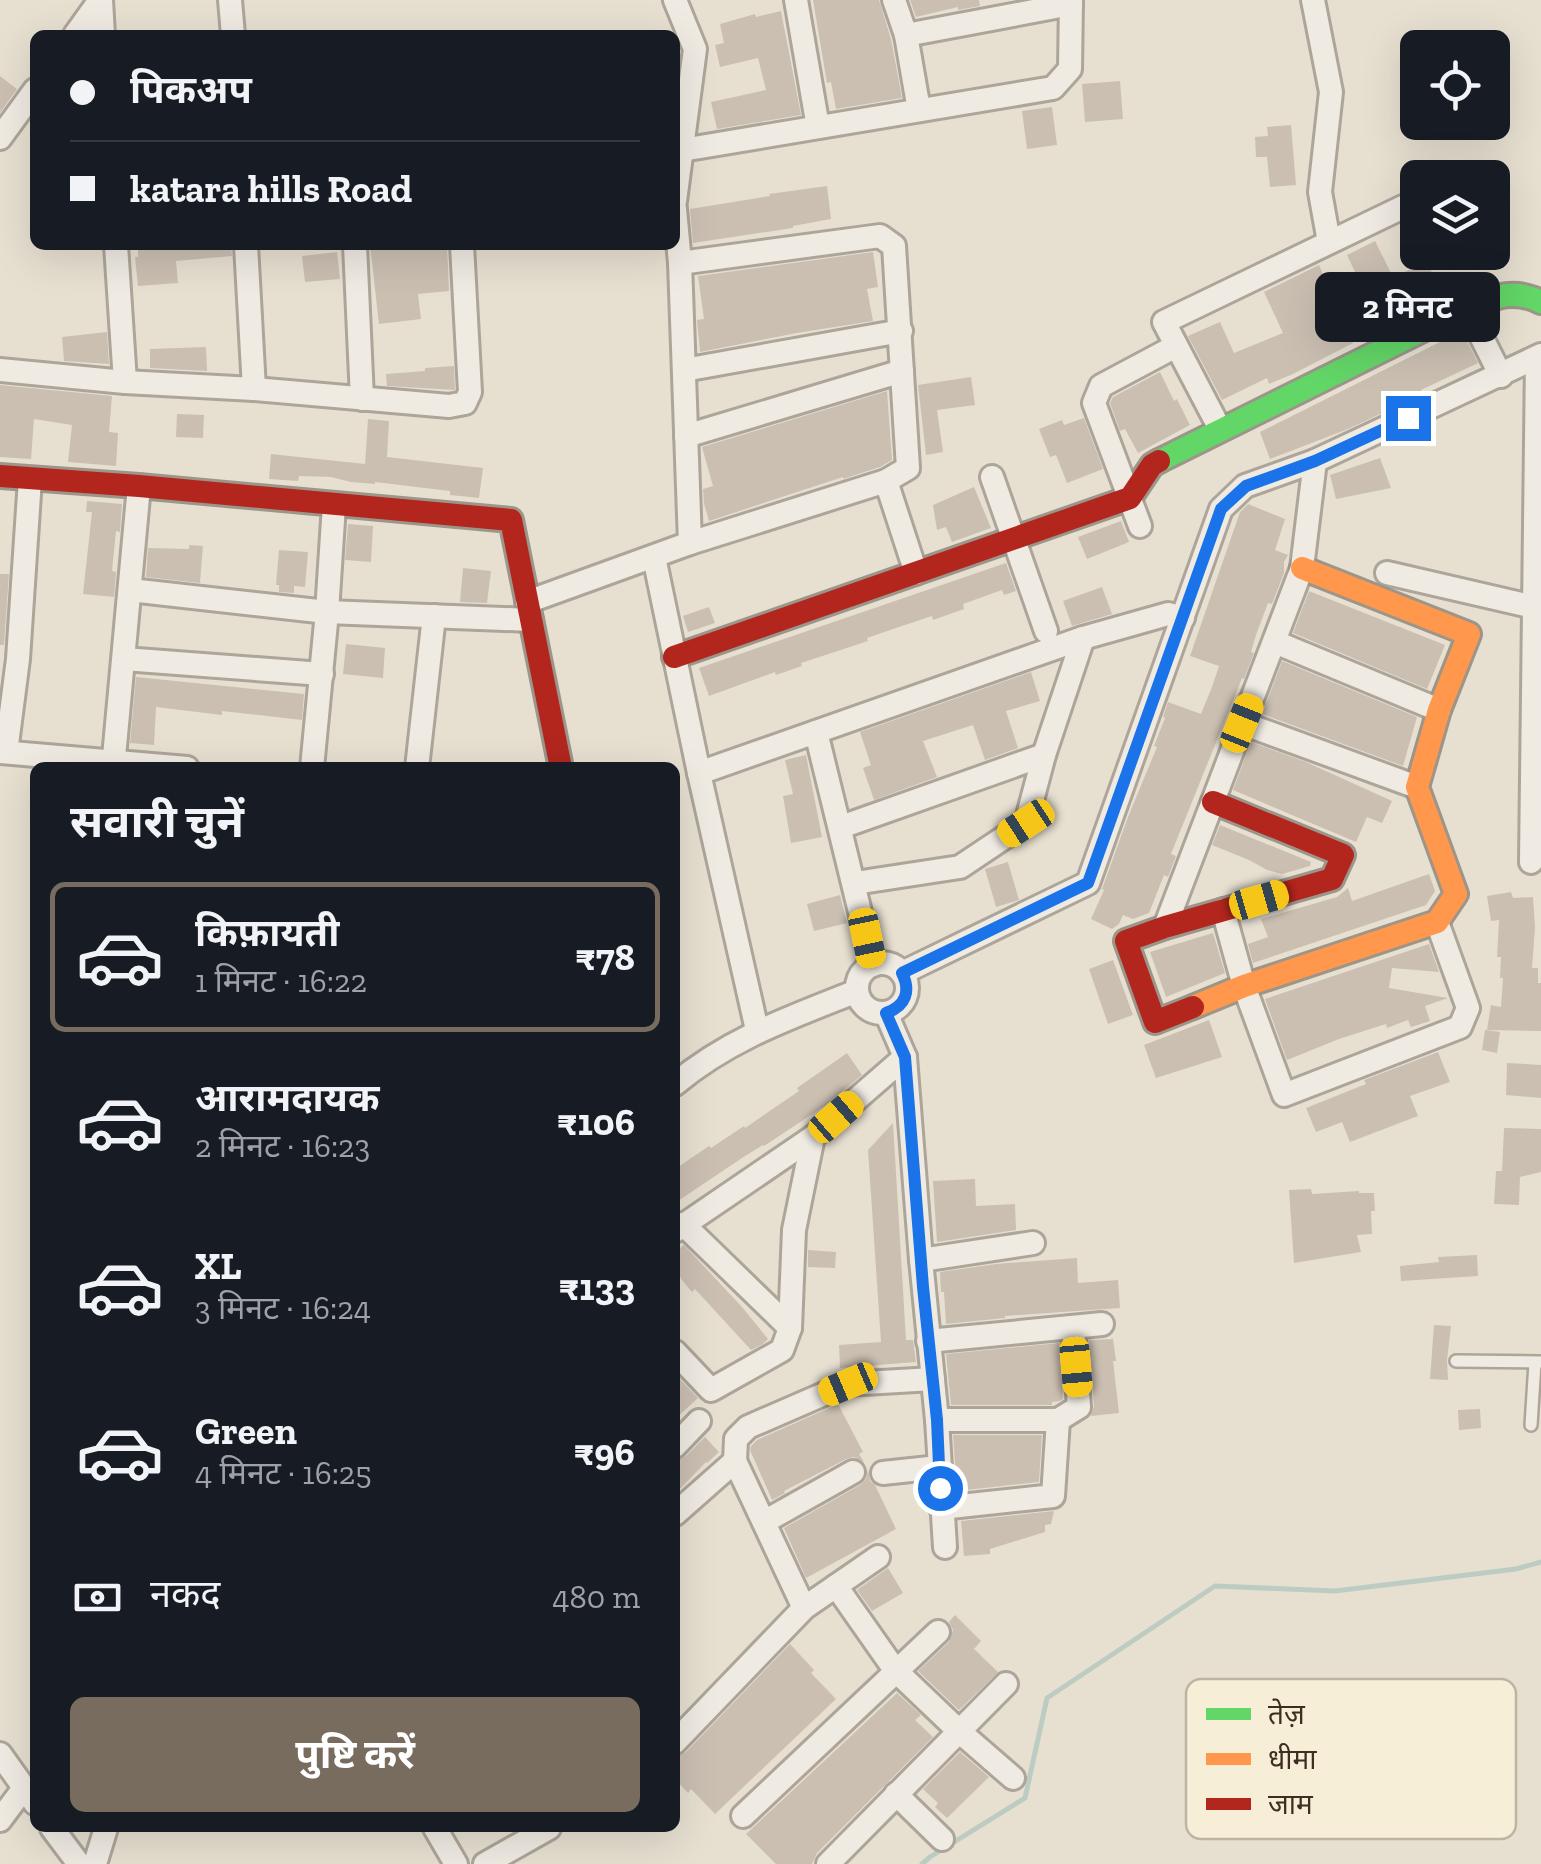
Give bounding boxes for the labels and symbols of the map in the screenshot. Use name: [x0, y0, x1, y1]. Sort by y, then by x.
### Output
callout: 2 मिनट: [1316, 273, 1500, 343]
route end: [1386, 396, 1431, 441]
car: [1217, 690, 1267, 756]
car: [993, 794, 1059, 852]
car: [1226, 877, 1292, 923]
car: [846, 906, 888, 970]
car: [804, 1086, 868, 1148]
car: [1058, 1336, 1094, 1398]
car: [815, 1358, 881, 1410]
route start: [918, 1466, 963, 1511]
legend: [1186, 1679, 1516, 1839]
text: तेज़: [1268, 1698, 1306, 1731]
text: धीमा: [1268, 1743, 1317, 1776]
text: जाम: [1268, 1788, 1314, 1821]

